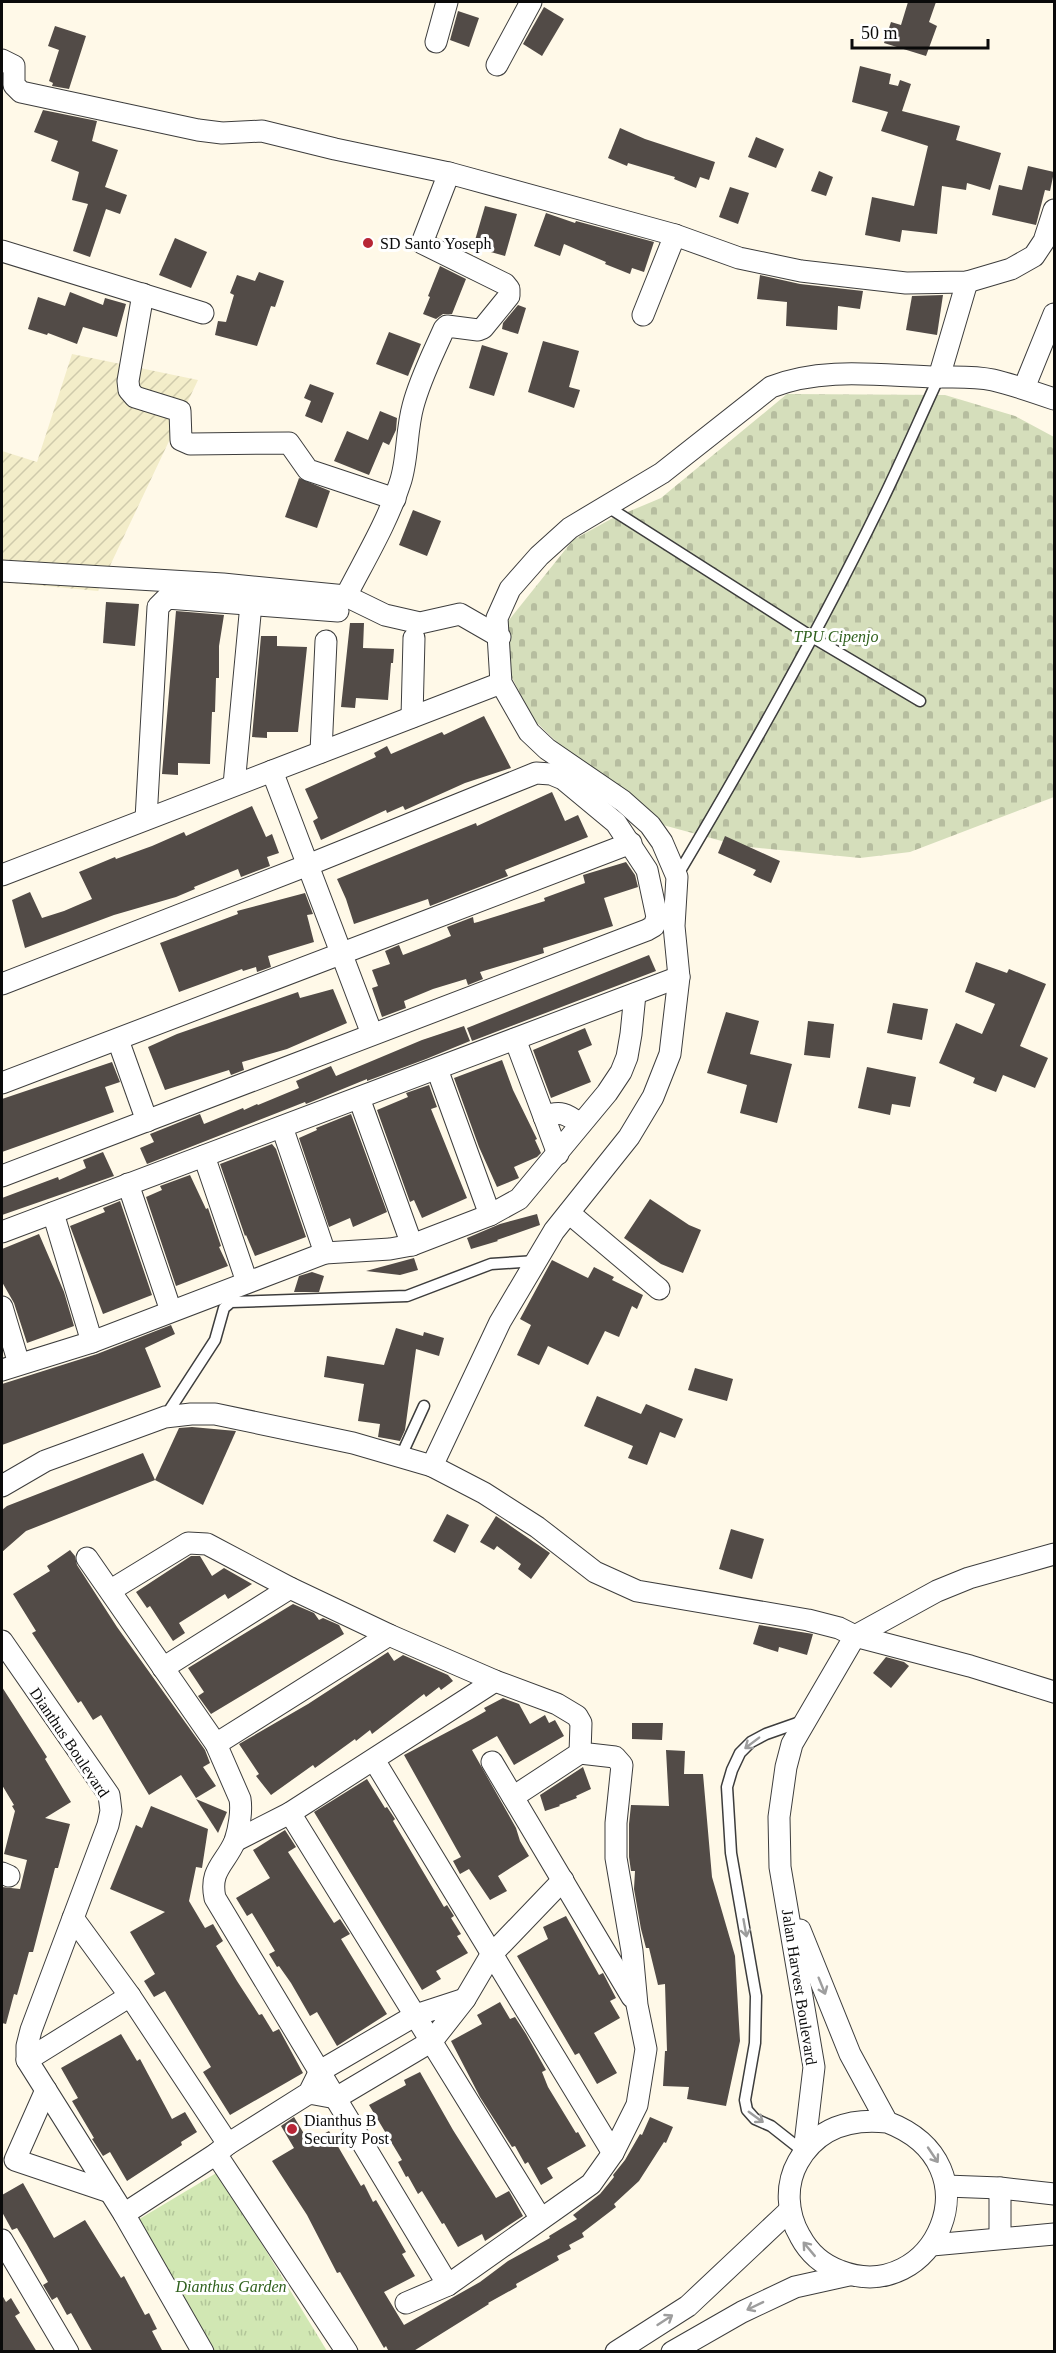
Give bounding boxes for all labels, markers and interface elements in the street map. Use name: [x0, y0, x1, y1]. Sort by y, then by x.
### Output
scale bar: [852, 12, 988, 50]
text: 50 m: [861, 23, 898, 43]
place label: SD Santo Yoseph: [380, 235, 492, 253]
marker: SD Santo Yoseph: [361, 236, 375, 250]
park label: TPU Cipenjo: [794, 628, 878, 646]
street label: Dianthus Boulevard: [27, 1684, 113, 1800]
one-way arrow: [745, 1737, 761, 1749]
street label: Jalan Harvest Boulevard: [779, 1908, 820, 2066]
one-way arrow: [740, 1918, 751, 1937]
one-way arrow: [817, 1976, 828, 1995]
one-way arrow: [747, 2110, 763, 2123]
place label: Dianthus B Security Post: [304, 2112, 389, 2148]
marker: Dianthus B Security Post: [285, 2122, 299, 2136]
one-way arrow: [927, 2147, 939, 2163]
one-way arrow: [802, 2241, 815, 2257]
park label: Dianthus Garden: [175, 2278, 286, 2295]
one-way arrow: [746, 2301, 764, 2313]
one-way arrow: [657, 2314, 673, 2326]

